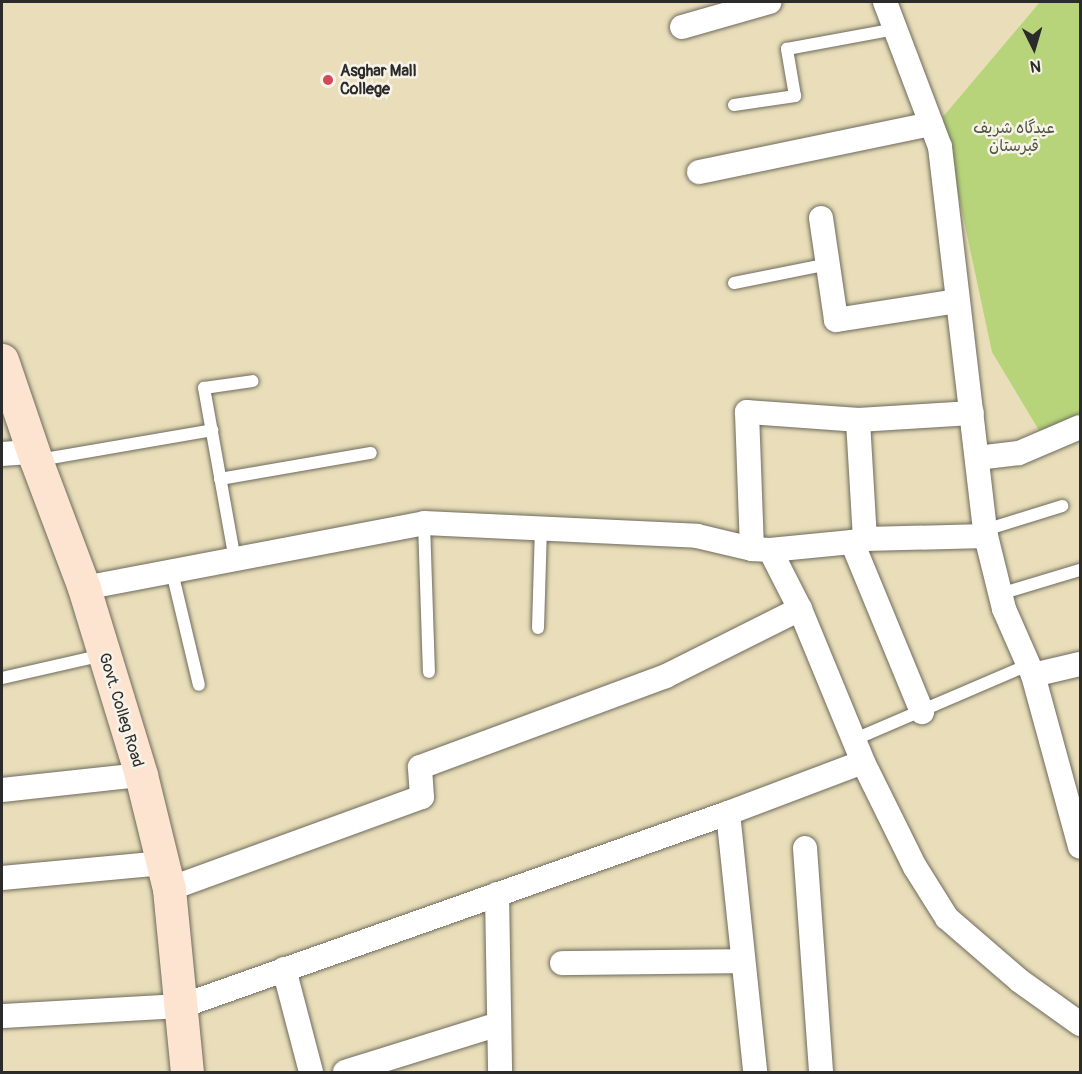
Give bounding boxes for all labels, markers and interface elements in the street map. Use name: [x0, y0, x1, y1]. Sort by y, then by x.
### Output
north arrow: [1004, 18, 1064, 78]
text: N: [1029, 55, 1042, 76]
place label: Asghar Mall College: [340, 61, 416, 99]
marker: Asghar Mall College: [321, 73, 335, 87]
park label: عیدگاہ شریف قبرستان: [973, 118, 1055, 156]
street label: Govt. Colleg Road: [95, 651, 147, 769]

